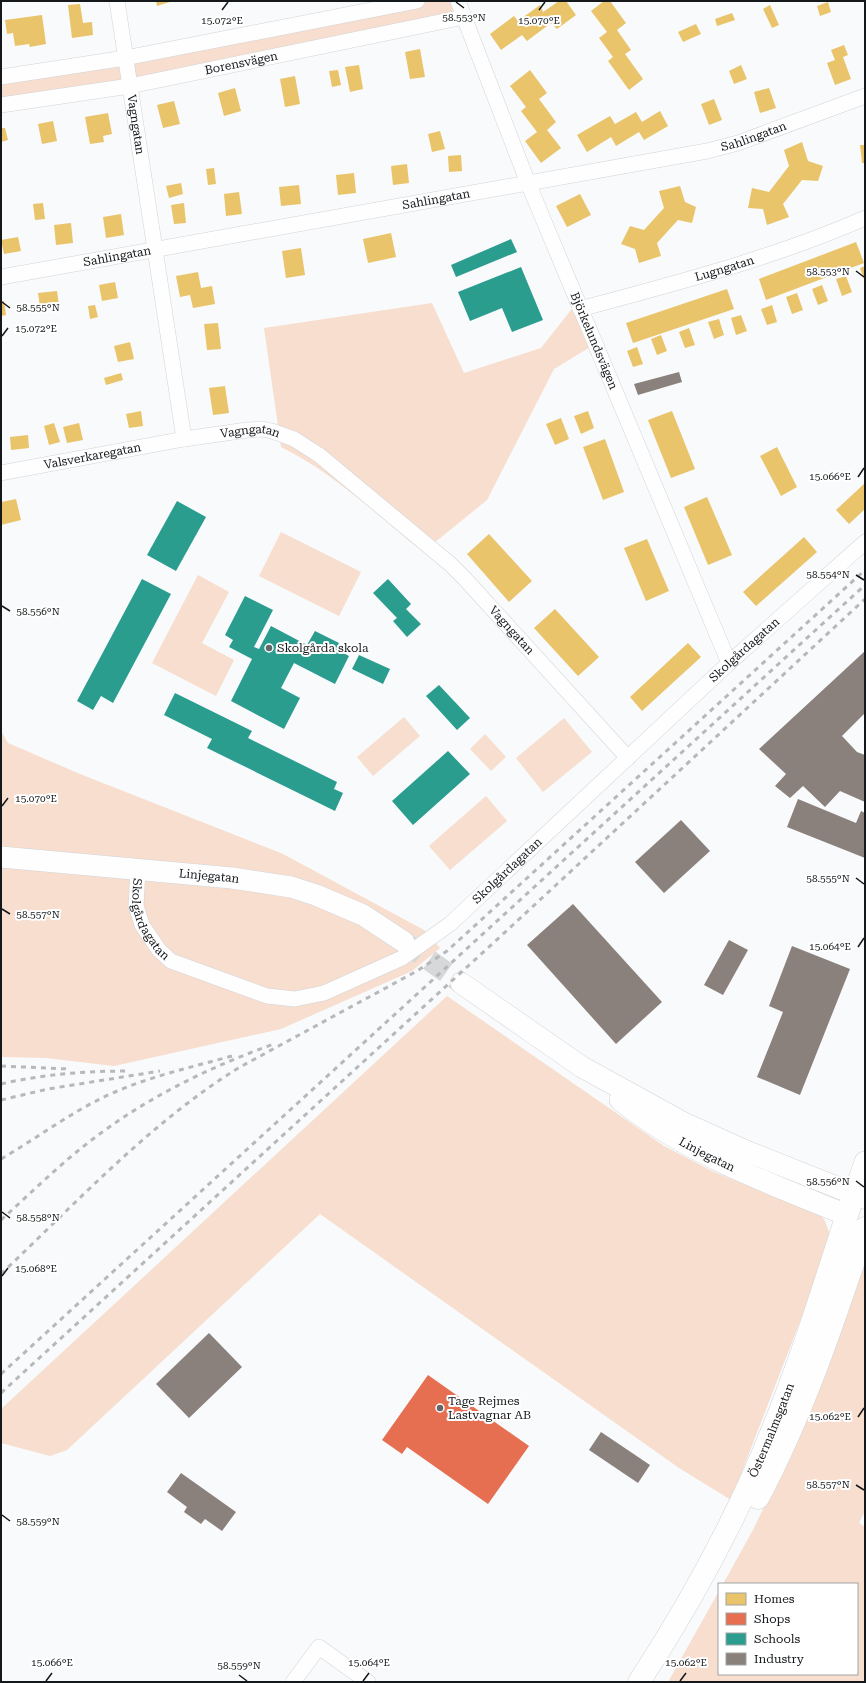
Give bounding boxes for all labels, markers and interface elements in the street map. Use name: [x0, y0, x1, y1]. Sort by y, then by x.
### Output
text: 58.553°N: [442, 12, 486, 23]
text: 15.072°E: [201, 15, 243, 26]
text: 15.070°E: [518, 15, 560, 26]
street label: Borensvägen: [203, 49, 279, 77]
street label: Vagngatan: [124, 94, 147, 156]
street label: Sahlingatan: [719, 119, 789, 154]
street label: Sahlingatan: [401, 186, 471, 212]
street label: Sahlingatan: [82, 243, 152, 269]
street label: Lugngatan: [693, 253, 756, 284]
text: 58.553°N: [806, 266, 850, 277]
street label: Björkelundsvägen: [568, 290, 621, 392]
text: 58.555°N: [16, 302, 60, 313]
text: 15.072°E: [15, 323, 57, 334]
street label: Vagngatan: [219, 422, 282, 441]
street label: Valsverkaregatan: [43, 440, 142, 472]
text: 15.066°E: [809, 471, 851, 482]
text: 58.554°N: [806, 569, 850, 580]
street label: Vagngatan: [486, 603, 537, 657]
text: 58.556°N: [16, 606, 60, 617]
street label: Skolgårdagatan: [706, 614, 782, 685]
place label: Skolgårda skola: [277, 641, 369, 655]
marker: Skolgårda skola: [264, 643, 274, 653]
text: 15.070°E: [15, 793, 57, 804]
street label: Skolgårdagatan: [470, 835, 545, 906]
street label: Linjegatan: [178, 866, 241, 886]
text: 58.555°N: [806, 873, 850, 884]
street label: Skolgårdagatan: [129, 878, 173, 963]
text: 58.557°N: [16, 909, 60, 920]
text: 15.064°E: [809, 941, 851, 952]
street label: Linjegatan: [677, 1135, 737, 1175]
text: 58.556°N: [806, 1176, 850, 1187]
text: 58.558°N: [16, 1212, 60, 1223]
text: 15.068°E: [15, 1263, 57, 1274]
street label: Östermalmsgatan: [746, 1381, 797, 1480]
place label: Tage Rejmes Lastvagnar AB: [448, 1394, 531, 1422]
marker: Tage Rejmes Lastvagnar AB: [435, 1403, 445, 1413]
text: 15.062°E: [809, 1411, 851, 1422]
text: 58.557°N: [806, 1479, 850, 1490]
text: 58.559°N: [16, 1516, 60, 1527]
legend: [718, 1583, 858, 1675]
text: Homes: [754, 1592, 795, 1606]
text: Shops: [754, 1612, 790, 1626]
text: Schools: [754, 1632, 801, 1646]
text: Industry: [754, 1652, 805, 1666]
text: 15.066°E: [31, 1657, 73, 1668]
text: 15.064°E: [348, 1657, 390, 1668]
text: 15.062°E: [665, 1657, 707, 1668]
text: 58.559°N: [217, 1660, 261, 1671]

